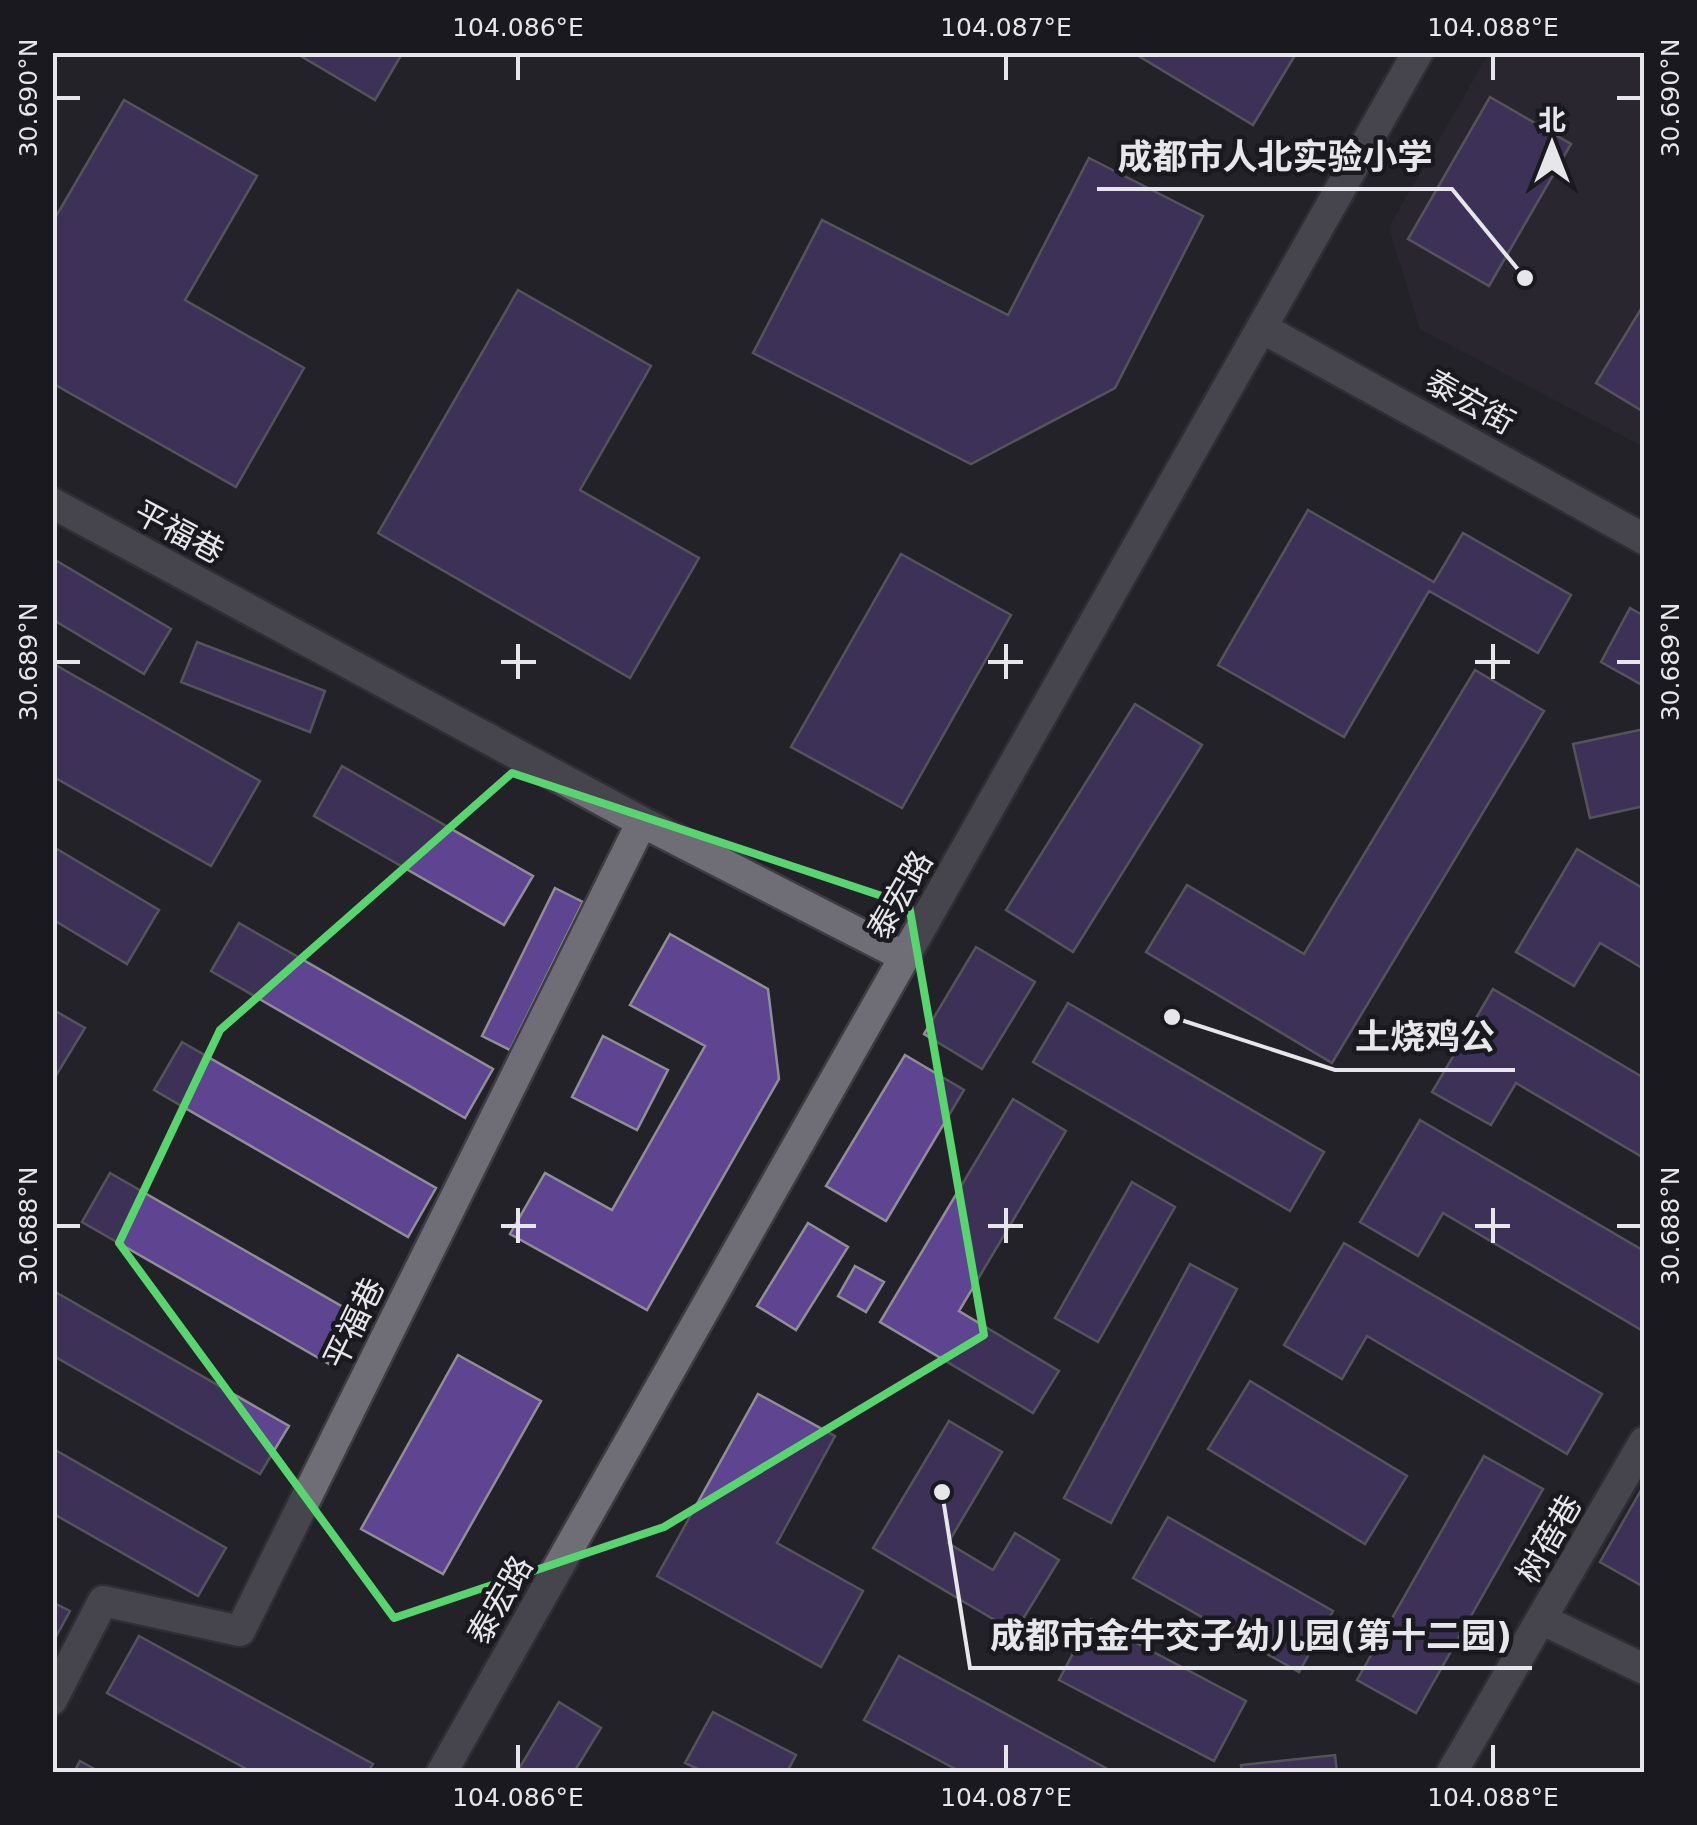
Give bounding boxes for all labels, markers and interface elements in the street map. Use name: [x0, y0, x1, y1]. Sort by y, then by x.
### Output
text: 104.086°E: [452, 13, 584, 42]
text: 104.087°E: [940, 13, 1072, 42]
text: 104.088°E: [1427, 13, 1559, 42]
text: 30.690°N: [14, 39, 43, 157]
text: 30.690°N: [1656, 39, 1685, 157]
north arrow: [1502, 95, 1602, 195]
text: 北: [1538, 104, 1566, 137]
callout: 成都市人北实验小学: [1097, 124, 1452, 189]
text: 成都市人北实验小学: [1117, 137, 1433, 177]
street label: 泰宏街: [1419, 362, 1521, 442]
street label: 平福巷: [128, 493, 230, 571]
text: 30.689°N: [14, 603, 43, 721]
text: 30.689°N: [1656, 603, 1685, 721]
street label: 泰宏路: [860, 844, 940, 946]
callout: 土烧鸡公: [1335, 1005, 1515, 1070]
text: 土烧鸡公: [1355, 1017, 1495, 1057]
text: 30.688°N: [14, 1167, 43, 1285]
text: 30.688°N: [1656, 1167, 1685, 1285]
street label: 平福巷: [316, 1272, 392, 1374]
street label: 树蓓巷: [1509, 1488, 1589, 1590]
street label: 泰宏路: [460, 1549, 540, 1651]
callout: 成都市金牛交子幼儿园(第十二园): [970, 1603, 1532, 1668]
text: 成都市金牛交子幼儿园(第十二园): [990, 1616, 1512, 1656]
text: 104.086°E: [452, 1783, 584, 1812]
text: 104.087°E: [940, 1783, 1072, 1812]
text: 104.088°E: [1427, 1783, 1559, 1812]

